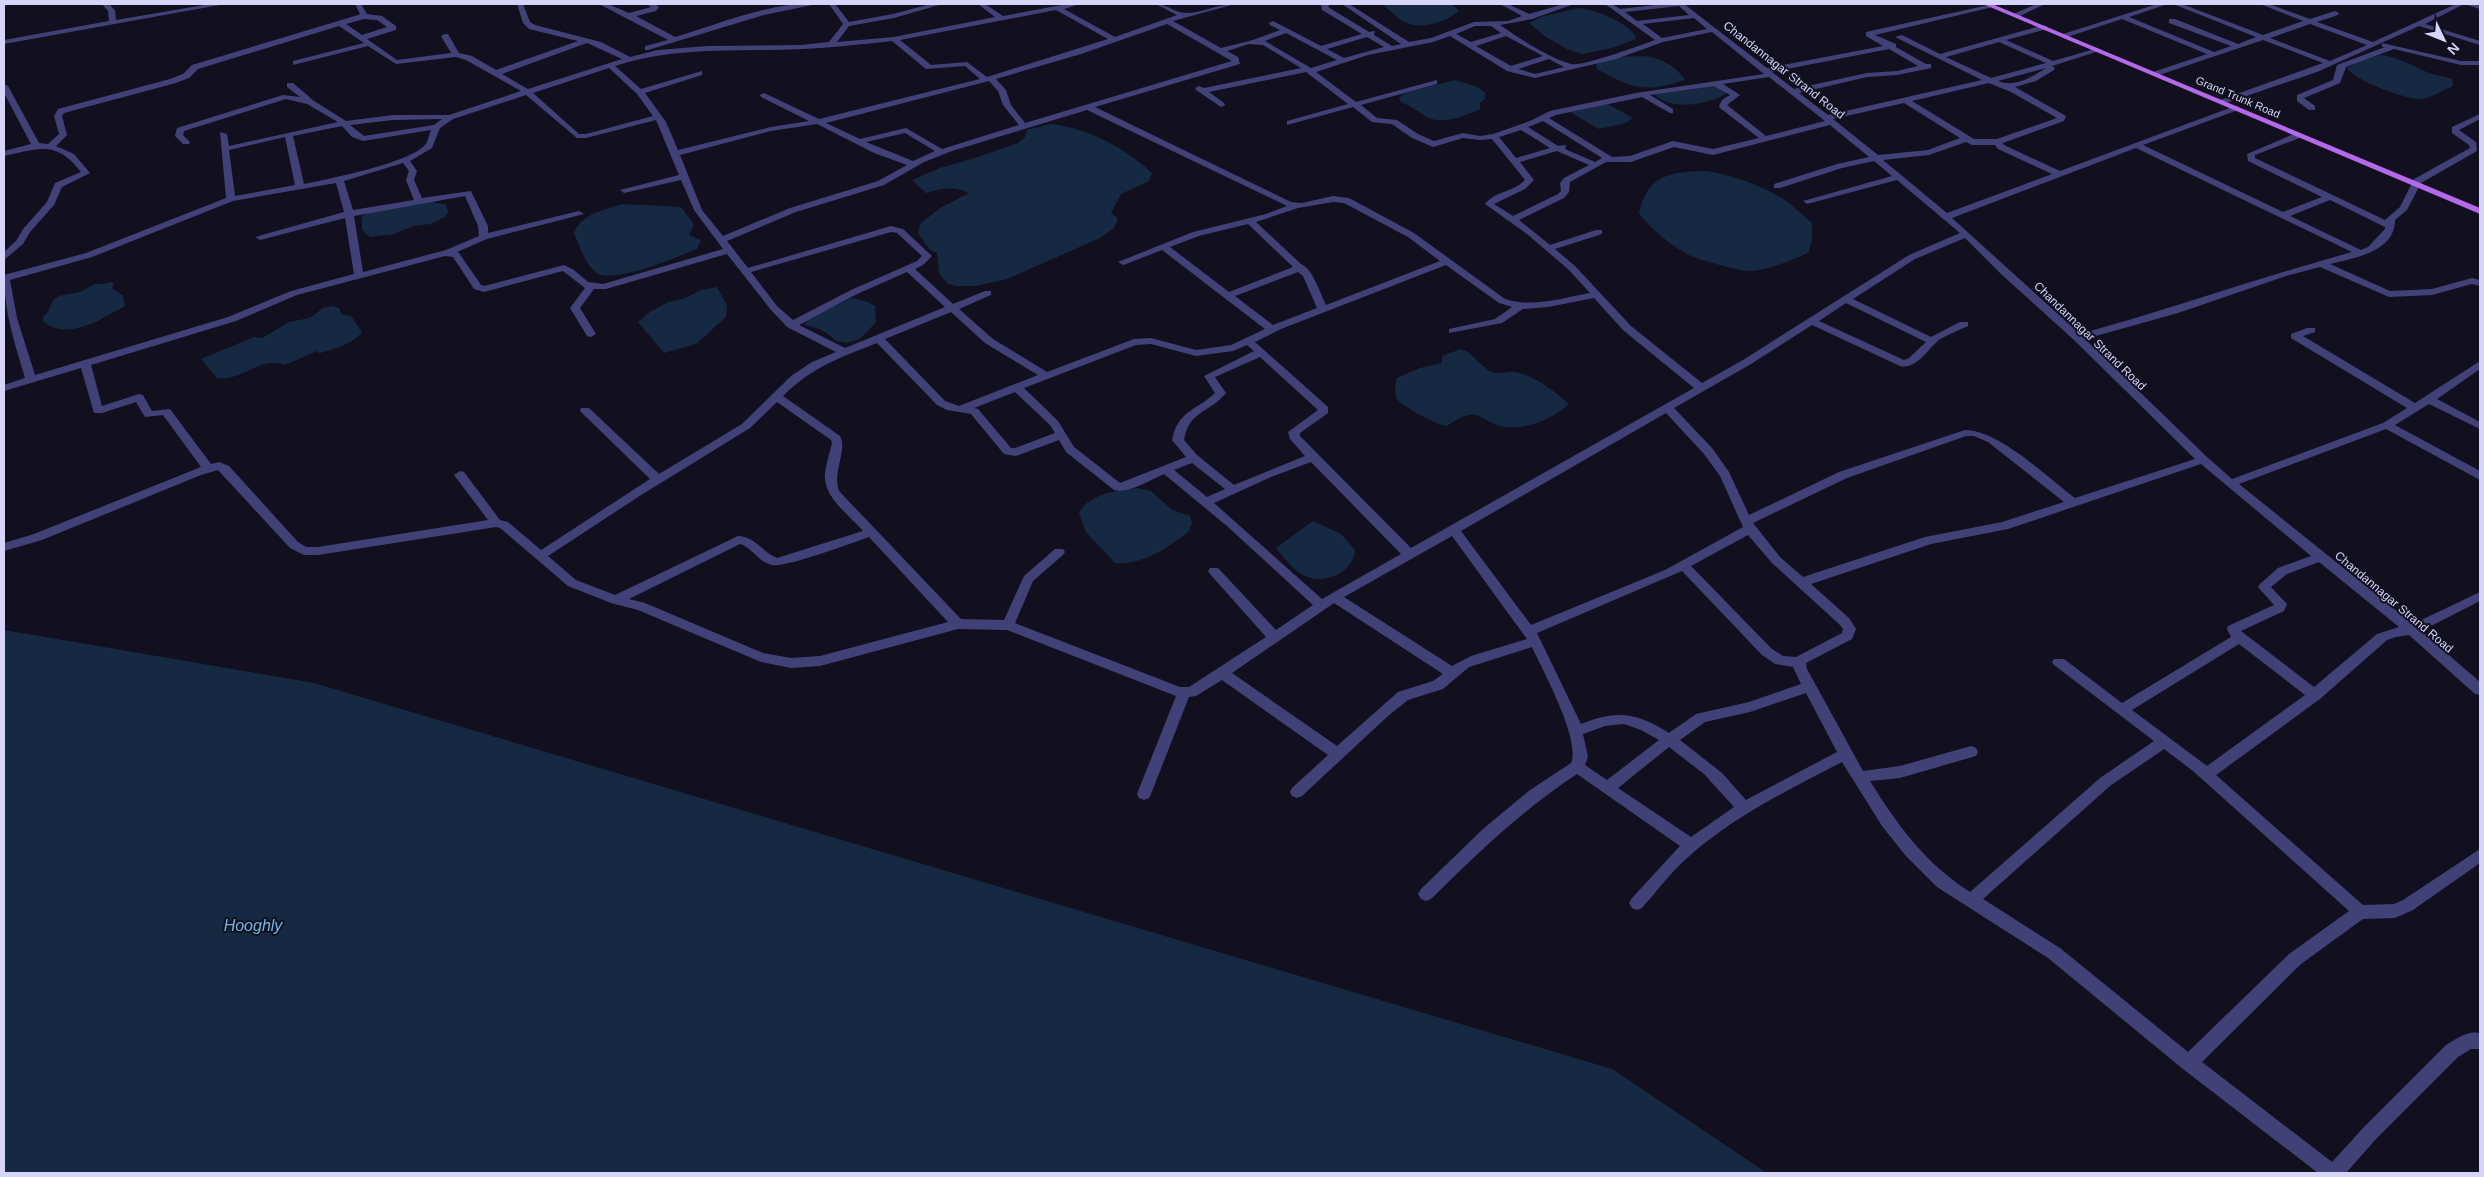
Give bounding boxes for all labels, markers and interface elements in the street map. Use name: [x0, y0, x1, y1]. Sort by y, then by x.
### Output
north arrow: [2419, 15, 2469, 65]
street label: Chandannagar Strand Road: [1721, 18, 1847, 122]
text: N: [2444, 40, 2463, 58]
street label: Grand Trunk Road: [2194, 74, 2282, 120]
street label: Chandannagar Strand Road: [2031, 279, 2149, 393]
street label: Chandannagar Strand Road: [2332, 548, 2456, 656]
water label: Hooghly: [224, 917, 283, 934]

